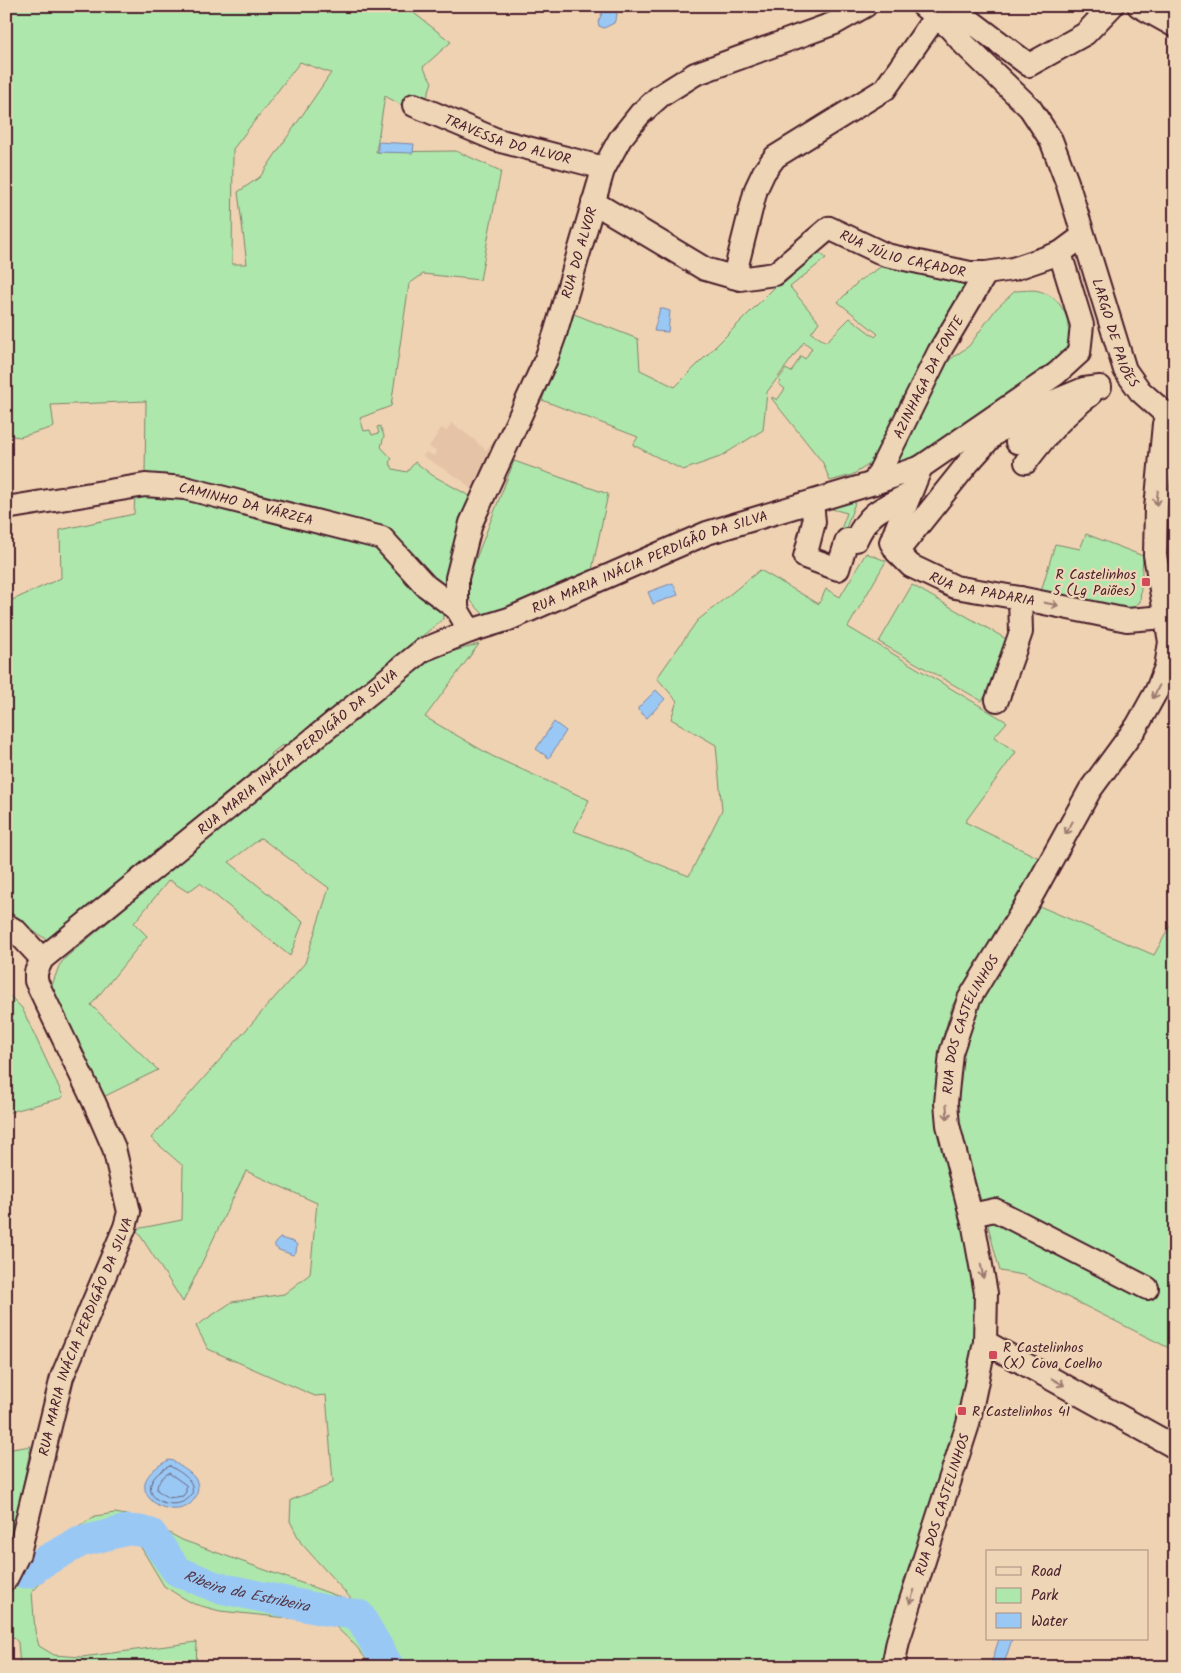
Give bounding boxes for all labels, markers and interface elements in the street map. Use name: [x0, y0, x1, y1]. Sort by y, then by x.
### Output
street label: TRAVESSA DO ALVOR: [440, 109, 573, 171]
street label: RUA DO ALVOR: [556, 205, 604, 301]
street label: RUA JÚLIO CAÇADOR: [836, 225, 968, 284]
street label: LARGO DE PAIÕES: [1085, 276, 1145, 393]
street label: AZINHAGA DA FONTE: [888, 311, 971, 443]
street label: CAMINHO DA VÁRZEA: [178, 478, 315, 532]
one-way arrow: [1152, 490, 1162, 506]
street label: RUA MARIA INÁCIA PERDIGÃO DA SILVA: [528, 505, 771, 620]
place label: R Castelinhos 5 (Lg Paiões): [1053, 564, 1136, 602]
street label: RUA DA PADARIA: [925, 566, 1037, 613]
marker: R Castelinhos 5 (Lg Paiões): [1140, 576, 1152, 588]
one-way arrow: [1042, 600, 1058, 609]
street label: RUA MARIA INÁCIA PERDIGÃO DA SILVA: [193, 664, 404, 841]
one-way arrow: [1150, 684, 1160, 699]
one-way arrow: [1063, 821, 1073, 835]
street label: RUA DOS CASTELINHOS: [937, 950, 1006, 1095]
one-way arrow: [943, 1104, 952, 1120]
street label: RUA MARIA INÁCIA PERDIGÃO DA SILVA: [33, 1215, 139, 1458]
one-way arrow: [977, 1262, 987, 1278]
place label: R Castelinhos (X) Cova Coelho: [1003, 1337, 1102, 1375]
marker: R Castelinhos (X) Cova Coelho: [987, 1349, 999, 1361]
one-way arrow: [1051, 1378, 1065, 1388]
place label: R Castelinhos 41: [972, 1401, 1070, 1423]
marker: R Castelinhos 41: [956, 1405, 968, 1417]
street label: RUA DOS CASTELINHOS: [910, 1430, 976, 1579]
legend: [986, 1550, 1148, 1640]
text: Road: [1031, 1560, 1062, 1584]
water label: Ribeira da Estribeira: [180, 1564, 313, 1620]
text: Park: [1031, 1584, 1059, 1608]
one-way arrow: [906, 1589, 916, 1605]
text: Water: [1031, 1610, 1068, 1634]

